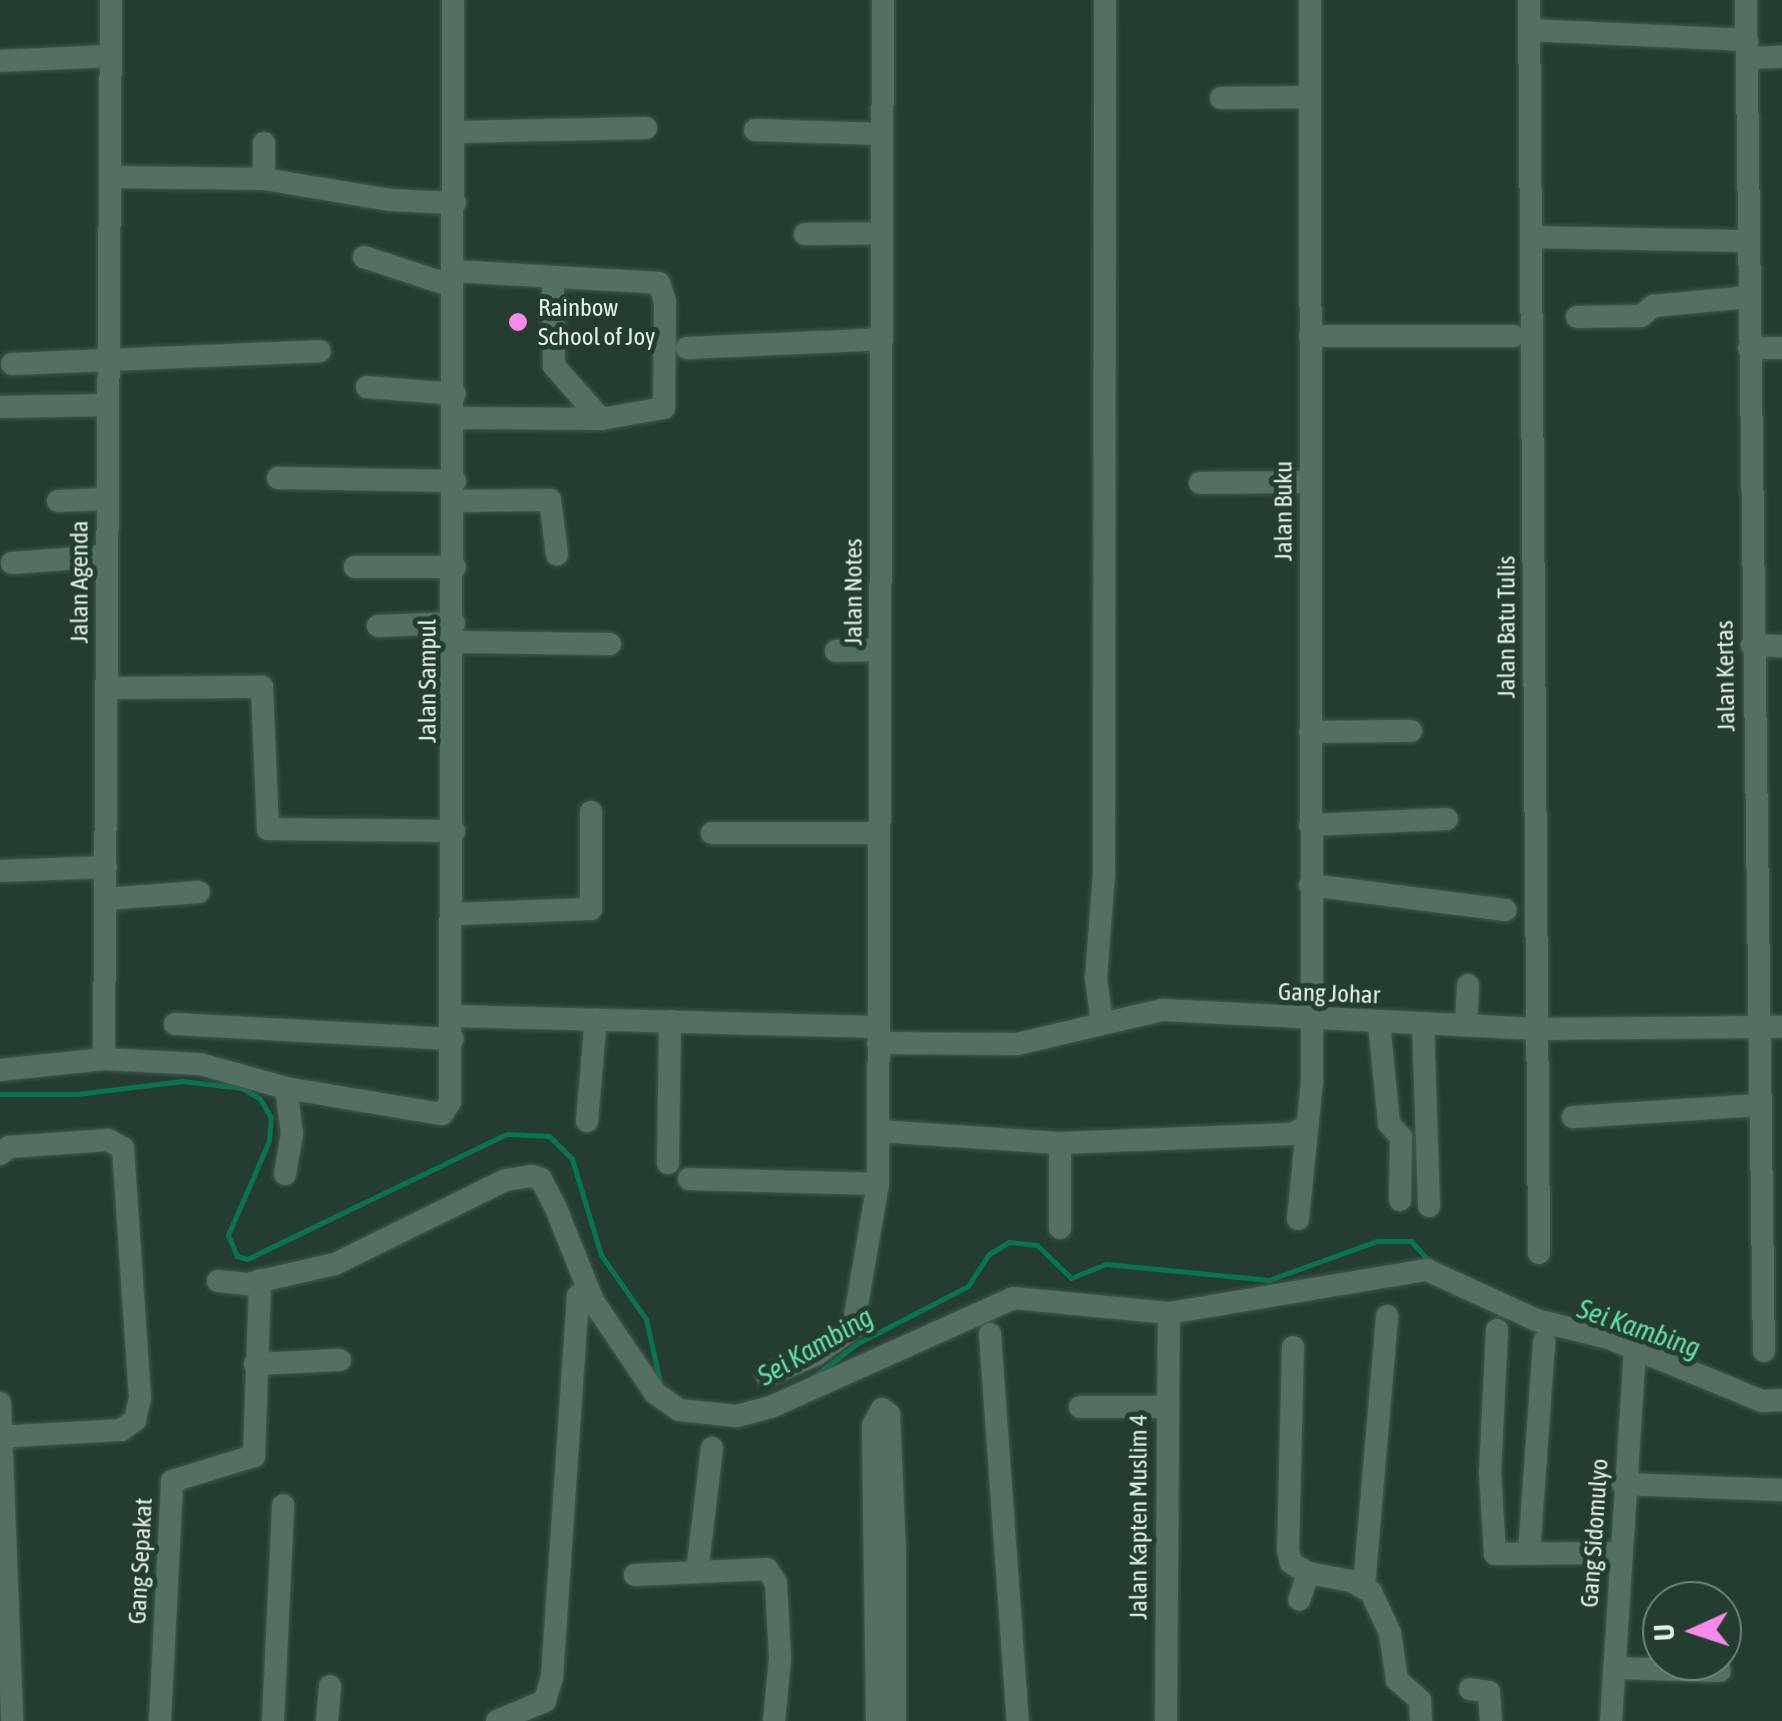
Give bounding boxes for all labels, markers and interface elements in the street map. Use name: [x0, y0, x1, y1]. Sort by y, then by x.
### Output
place label: Rainbow School of Joy: [538, 293, 655, 352]
marker: Rainbow School of Joy: [507, 311, 529, 333]
street label: Jalan Buku: [1268, 461, 1298, 561]
street label: Jalan Agenda: [64, 521, 94, 643]
street label: Jalan Notes: [838, 538, 868, 646]
street label: Jalan Batu Tulis: [1491, 556, 1521, 698]
street label: Jalan Sampul: [412, 619, 442, 743]
street label: Jalan Kertas: [1709, 620, 1741, 732]
street label: Gang Johar: [1277, 976, 1381, 1010]
water label: Sei Kambing: [1573, 1291, 1705, 1365]
water label: Sei Kambing: [751, 1300, 879, 1392]
street label: Jalan Kapten Muslim 4: [1123, 1414, 1153, 1620]
street label: Gang Sidomulyo: [1574, 1457, 1614, 1609]
street label: Gang Sepakat: [122, 1497, 158, 1625]
north arrow: [1642, 1581, 1742, 1681]
text: U: [1648, 1623, 1680, 1642]

